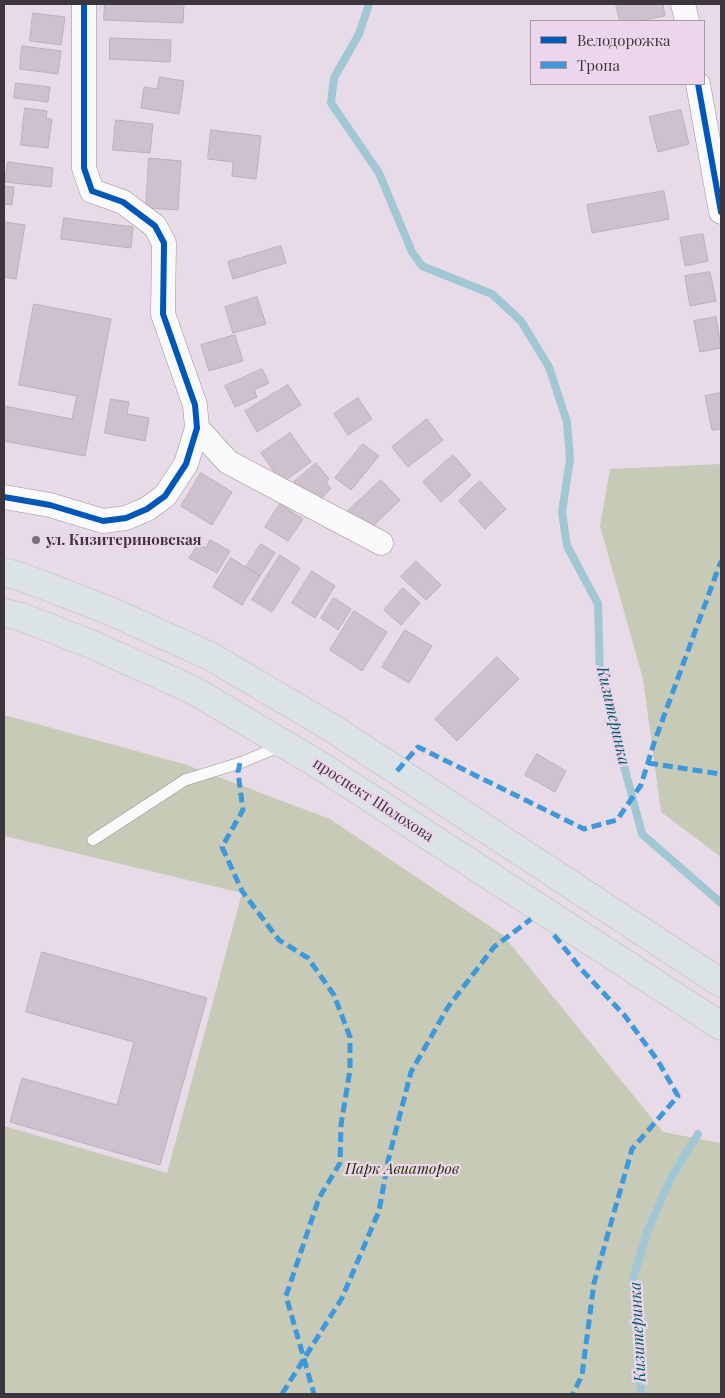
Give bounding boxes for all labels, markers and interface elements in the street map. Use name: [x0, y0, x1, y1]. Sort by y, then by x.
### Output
legend: [530, 20, 705, 85]
text: Велодорожка: [577, 30, 670, 50]
text: Тропа: [577, 55, 620, 75]
place label: ул. Кизитериновская: [46, 531, 201, 549]
marker: ул. Кизитериновская: [30, 534, 42, 546]
water label: Кизитеринка: [592, 665, 634, 767]
street label: проспект Шолохова: [309, 754, 437, 846]
park label: Парк Авиаторов: [345, 1160, 459, 1178]
water label: Кизитеринка: [626, 1281, 650, 1383]

